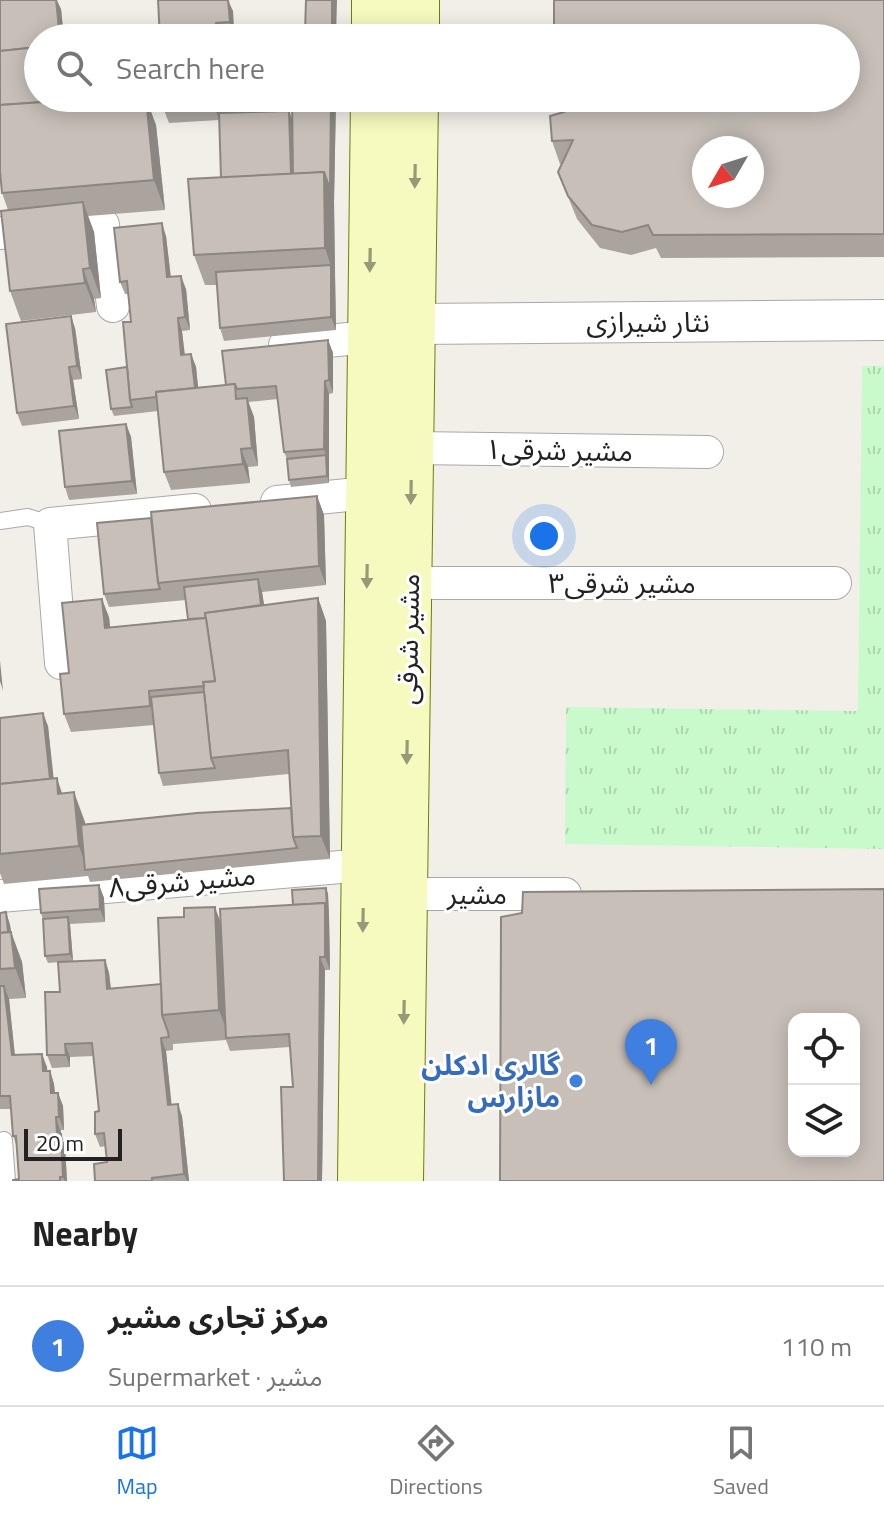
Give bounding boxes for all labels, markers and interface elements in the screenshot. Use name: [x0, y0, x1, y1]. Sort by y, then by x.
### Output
search box: [24, 24, 860, 112]
text: Search here: [116, 45, 265, 91]
icon: search: [52, 46, 96, 90]
north arrow: [692, 136, 764, 208]
one-way arrow: [408, 164, 421, 189]
one-way arrow: [364, 248, 377, 273]
street label: نثار شیرازی: [586, 300, 710, 343]
street label: ۱مشیر شرقی: [485, 427, 633, 472]
one-way arrow: [404, 480, 417, 505]
your location: [524, 516, 564, 556]
street label: ۳مشیر شرقی: [548, 561, 696, 604]
one-way arrow: [361, 564, 373, 589]
street label: مشیر شرقی: [385, 573, 430, 705]
one-way arrow: [401, 740, 413, 765]
street label: مشیر شرقی۸: [107, 853, 257, 908]
street label: مشیر: [446, 872, 507, 915]
one-way arrow: [357, 908, 369, 933]
one-way arrow: [398, 1000, 410, 1025]
map controls: [788, 1013, 860, 1157]
button: locate: [788, 1013, 860, 1085]
pin: 1: [625, 1019, 677, 1085]
place label: گالری ادکلن مازارس: [421, 1043, 560, 1118]
marker: گالری ادکلن مازارس: [567, 1072, 585, 1090]
button: layers: [788, 1085, 860, 1157]
scale bar: [24, 1125, 122, 1161]
text: 20 m: [36, 1126, 84, 1160]
text: Nearby: [32, 1207, 138, 1259]
text: مرکز تجاری مشیر: [108, 1294, 329, 1340]
text: 1: [51, 1327, 65, 1366]
text: 110 m: [781, 1327, 852, 1366]
text: Supermarket · مشیر: [108, 1357, 323, 1396]
tab: Map: [115, 1421, 159, 1503]
tab: Directions: [389, 1421, 483, 1503]
tab: Saved: [713, 1421, 769, 1503]

